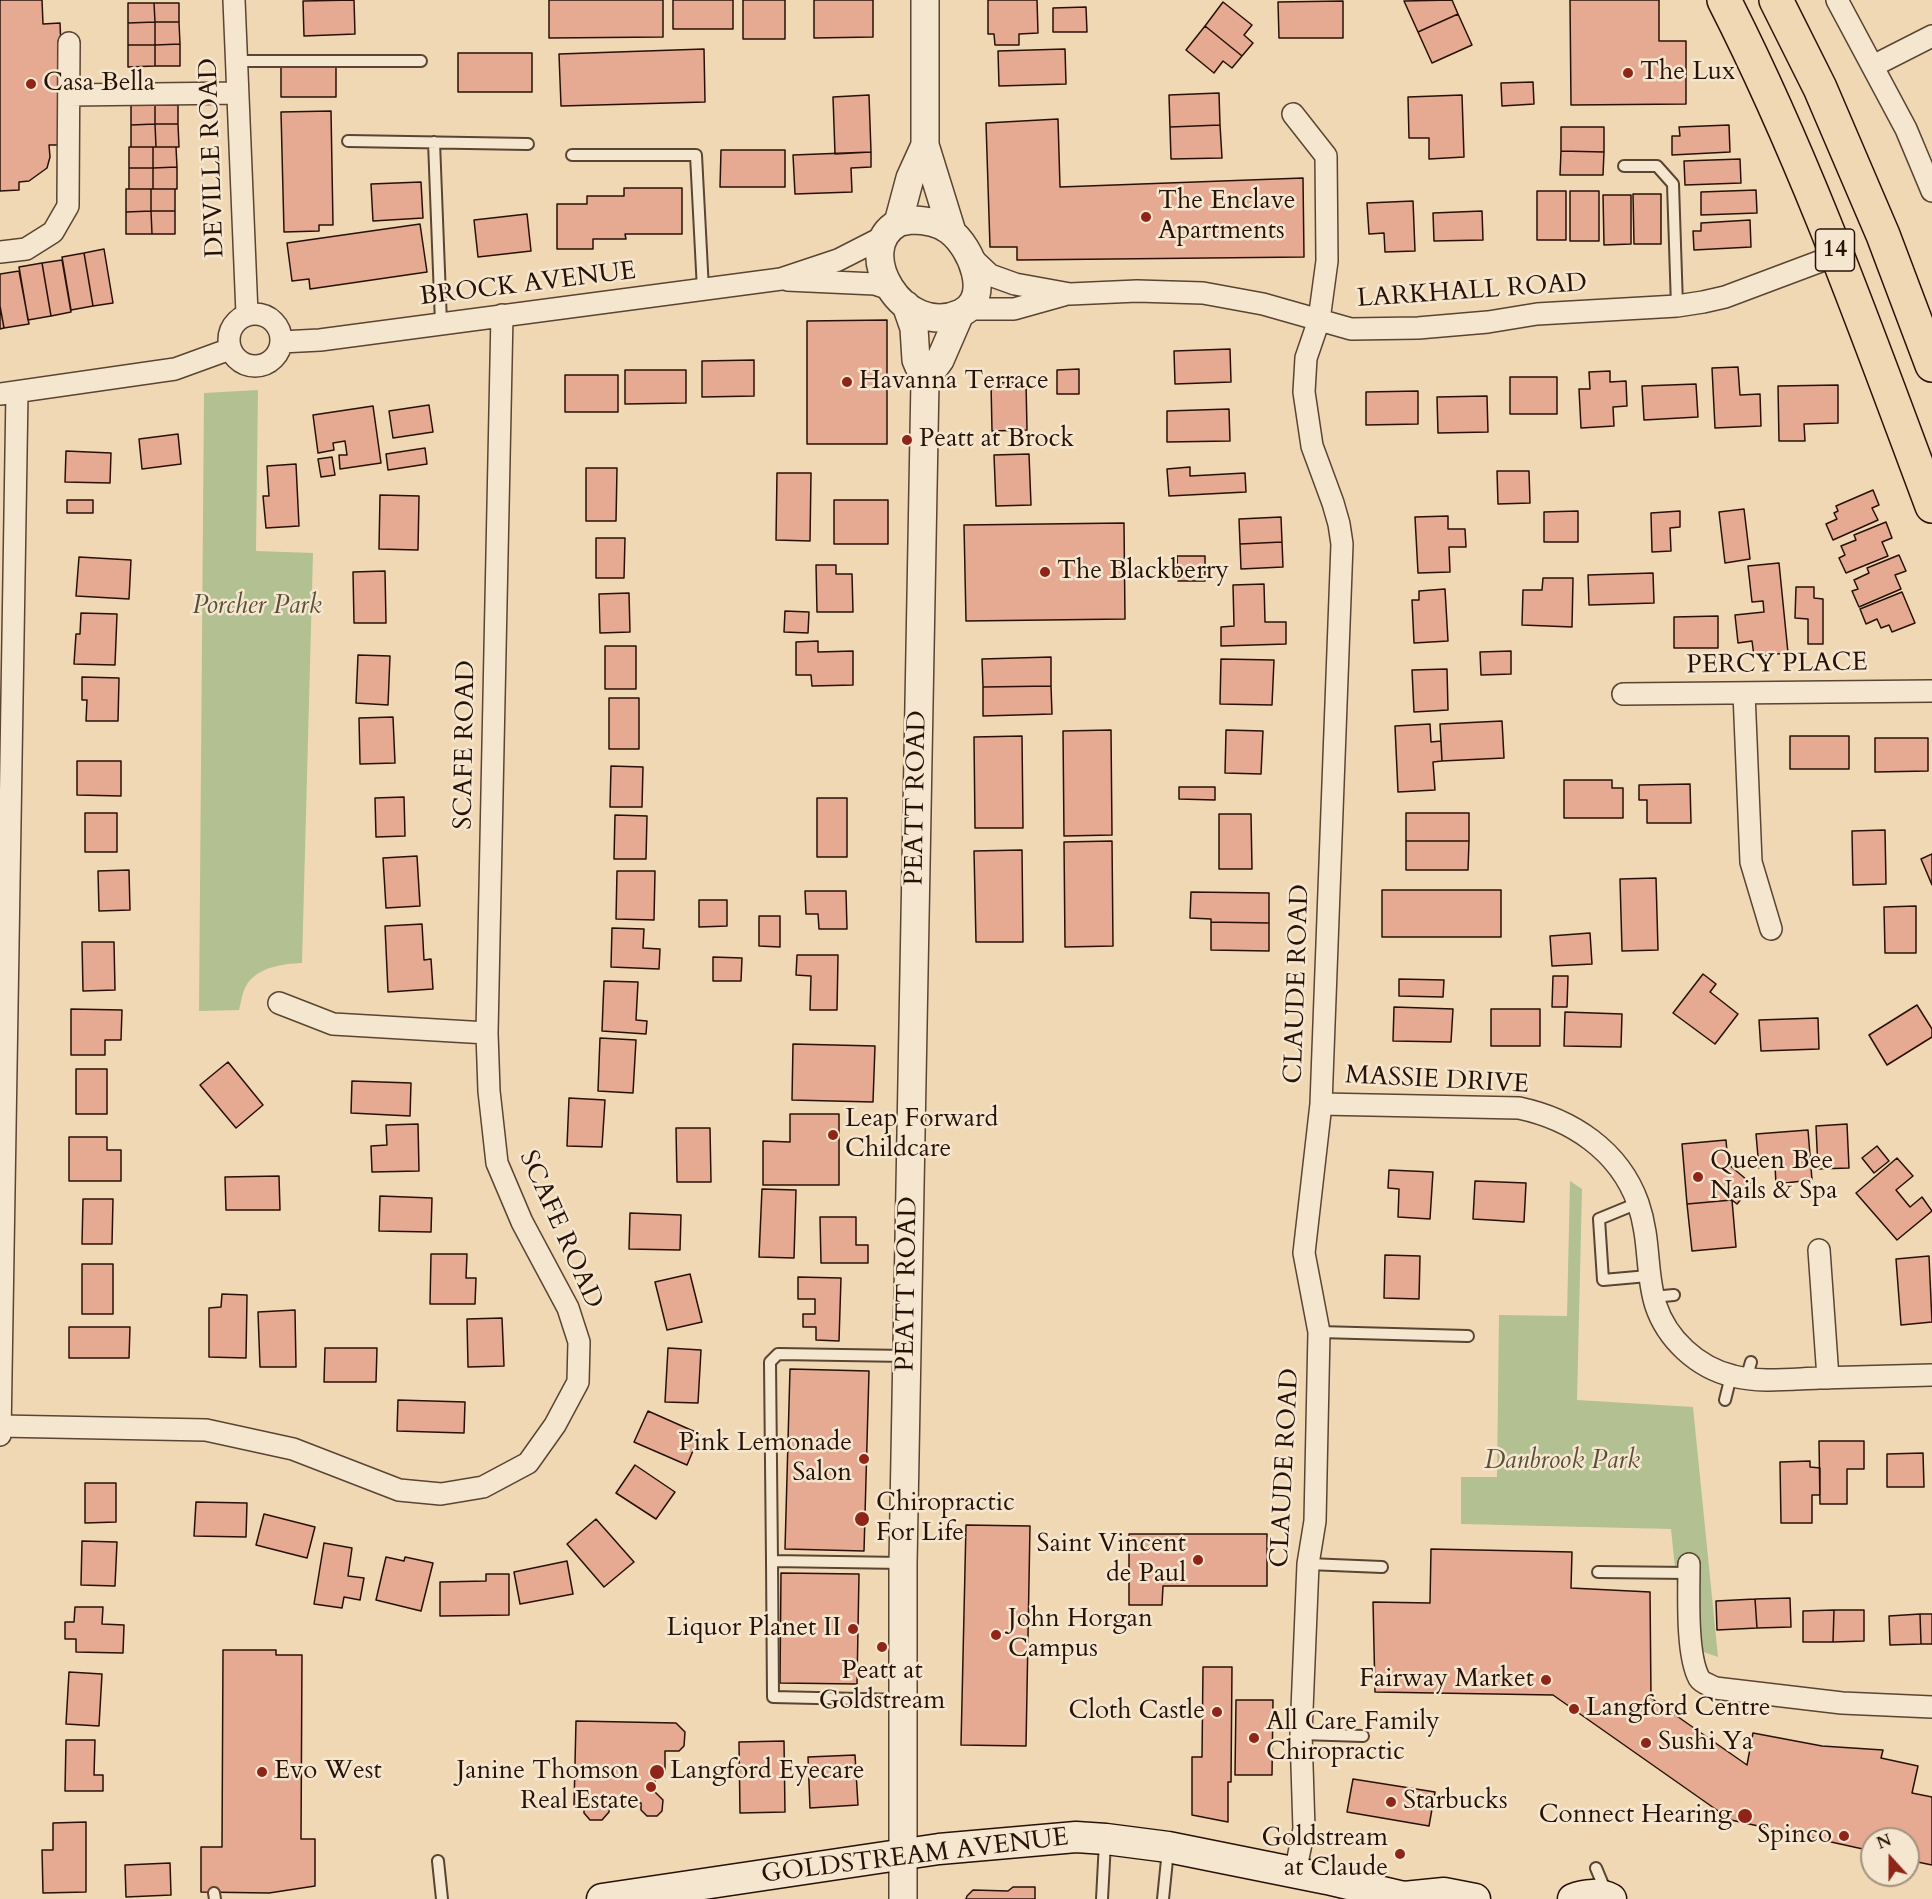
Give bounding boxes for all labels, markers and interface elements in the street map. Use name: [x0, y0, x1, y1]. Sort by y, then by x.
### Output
place label: The Lux: [1640, 57, 1735, 89]
street label: DEVILLE ROAD: [194, 58, 232, 258]
marker: The Lux: [1621, 66, 1635, 80]
place label: Casa Bella: [43, 68, 155, 100]
marker: Casa Bella: [24, 77, 38, 91]
place label: The Enclave Apartments: [1158, 186, 1296, 248]
marker: The Enclave Apartments: [1139, 210, 1153, 224]
road number: 14: [1816, 229, 1854, 271]
street label: BROCK AVENUE: [418, 256, 638, 314]
street label: LARKHALL ROAD: [1356, 268, 1588, 316]
place label: Havanna Terrace: [859, 366, 1049, 398]
marker: Havanna Terrace: [840, 375, 854, 389]
place label: Peatt at Brock: [919, 424, 1074, 456]
marker: Peatt at Brock: [900, 433, 914, 447]
place label: The Blackberry: [1057, 556, 1229, 588]
marker: The Blackberry: [1038, 565, 1052, 579]
park label: Porcher Park: [192, 591, 322, 623]
street label: PERCY PLACE: [1686, 648, 1868, 682]
street label: SCAFE ROAD: [449, 660, 483, 830]
street label: PEATT ROAD: [900, 710, 934, 886]
street label: CLAUDE ROAD: [1279, 884, 1317, 1084]
street label: MASSIE DRIVE: [1344, 1061, 1530, 1101]
place label: Leap Forward Childcare: [845, 1104, 998, 1166]
marker: Leap Forward Childcare: [826, 1128, 840, 1142]
street label: SCAFE ROAD: [511, 1146, 609, 1314]
place label: Queen Bee Nails & Spa: [1710, 1146, 1837, 1208]
marker: Queen Bee Nails & Spa: [1691, 1170, 1705, 1184]
street label: PEATT ROAD: [891, 1196, 925, 1372]
street label: CLAUDE ROAD: [1265, 1368, 1307, 1568]
place label: Pink Lemonade Salon: [678, 1428, 852, 1490]
park label: Danbrook Park: [1484, 1446, 1640, 1478]
marker: Pink Lemonade Salon: [857, 1452, 871, 1466]
place label: Chiropractic For Life: [876, 1488, 1015, 1550]
marker: Chiropractic For Life: [853, 1510, 871, 1528]
place label: Saint Vincent de Paul: [1037, 1529, 1186, 1590]
marker: Saint Vincent de Paul: [1191, 1553, 1205, 1567]
place label: John Horgan Campus: [1008, 1604, 1153, 1666]
place label: Liquor Planet II: [667, 1613, 841, 1645]
marker: Liquor Planet II: [846, 1622, 860, 1636]
marker: John Horgan Campus: [989, 1628, 1003, 1642]
marker: Peatt at Goldstream: [875, 1640, 889, 1654]
place label: Peatt at Goldstream: [819, 1656, 945, 1718]
place label: Fairway Market: [1359, 1664, 1534, 1696]
marker: Fairway Market: [1539, 1673, 1553, 1687]
place label: Langford Centre: [1586, 1693, 1771, 1725]
place label: Cloth Castle: [1069, 1696, 1205, 1728]
marker: Langford Centre: [1567, 1702, 1581, 1716]
marker: Cloth Castle: [1210, 1705, 1224, 1719]
place label: All Care Family Chiropractic: [1266, 1707, 1440, 1768]
place label: Sushi Ya: [1658, 1727, 1753, 1759]
marker: All Care Family Chiropractic: [1247, 1731, 1261, 1745]
marker: Sushi Ya: [1639, 1736, 1653, 1750]
place label: Evo West: [274, 1756, 382, 1788]
place label: Janine Thomson Real Estate: [456, 1756, 639, 1817]
place label: Langford Eyecare: [670, 1756, 865, 1788]
marker: Langford Eyecare: [648, 1763, 666, 1781]
marker: Evo West: [255, 1765, 269, 1779]
marker: Janine Thomson Real Estate: [644, 1780, 658, 1794]
place label: Starbucks: [1403, 1786, 1508, 1818]
marker: Starbucks: [1384, 1795, 1398, 1809]
place label: Connect Hearing: [1539, 1800, 1732, 1832]
marker: Connect Hearing: [1736, 1807, 1754, 1825]
place label: Spinco: [1757, 1820, 1832, 1852]
street label: GOLDSTREAM AVENUE: [760, 1823, 1070, 1891]
place label: Goldstream at Claude: [1261, 1823, 1388, 1884]
north arrow: [1860, 1827, 1920, 1887]
marker: Spinco: [1837, 1829, 1851, 1843]
text: N: [1874, 1829, 1895, 1855]
marker: Goldstream at Claude: [1393, 1847, 1407, 1861]

